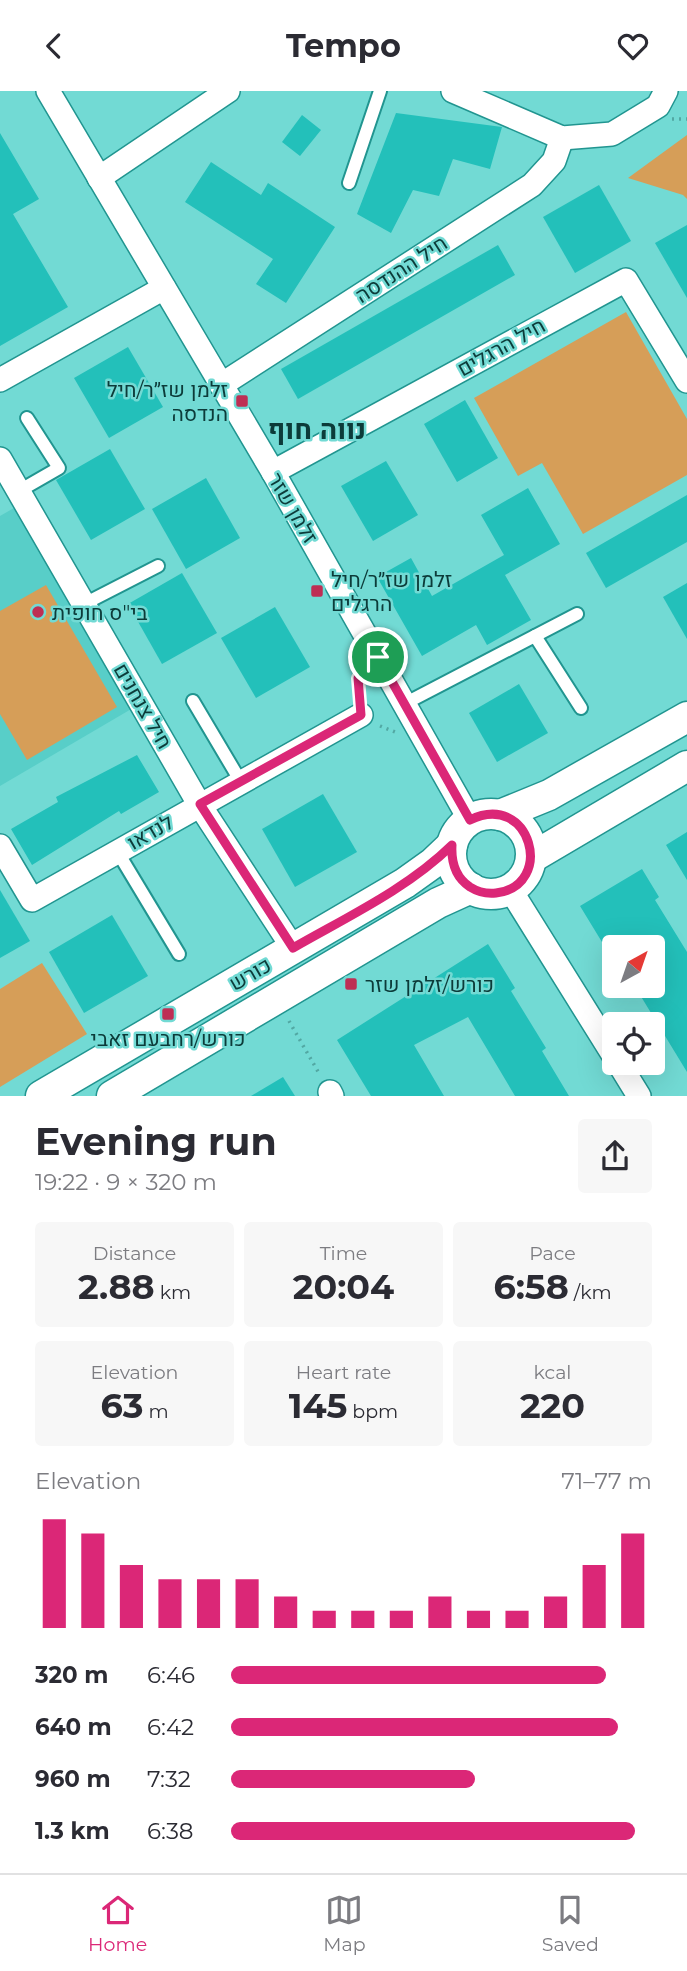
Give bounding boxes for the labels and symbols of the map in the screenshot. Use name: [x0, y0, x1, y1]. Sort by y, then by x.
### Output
street label: חיל ההנדסה: [350, 230, 452, 308]
street label: חיל הרגלים: [453, 313, 549, 381]
place label: זלמן שז״ר/חיל הנדסה: [107, 377, 228, 426]
marker: זלמן שז״ר/חיל הנדסה: [234, 393, 250, 409]
district label: נווה חוף: [268, 412, 366, 446]
street label: זלמן שזר: [263, 468, 323, 548]
place label: זלמן שז״ר/חיל הרגלים: [331, 567, 452, 616]
marker: זלמן שז״ר/חיל הרגלים: [309, 583, 325, 599]
place label: בי"ס חופית: [52, 600, 148, 625]
marker: בי"ס חופית: [30, 604, 46, 620]
pin: [348, 627, 408, 687]
street label: חיל צנחנים: [109, 659, 177, 753]
street label: לנדאו: [123, 809, 178, 855]
north arrow: [602, 935, 665, 997]
street label: כורש: [224, 952, 276, 996]
place label: כורש/זלמן שזר: [365, 972, 494, 997]
marker: כורש/זלמן שזר: [343, 976, 359, 992]
marker: כורש/רחבעם זאבי: [160, 1006, 176, 1022]
place label: כורש/רחבעם זאבי: [91, 1026, 245, 1051]

